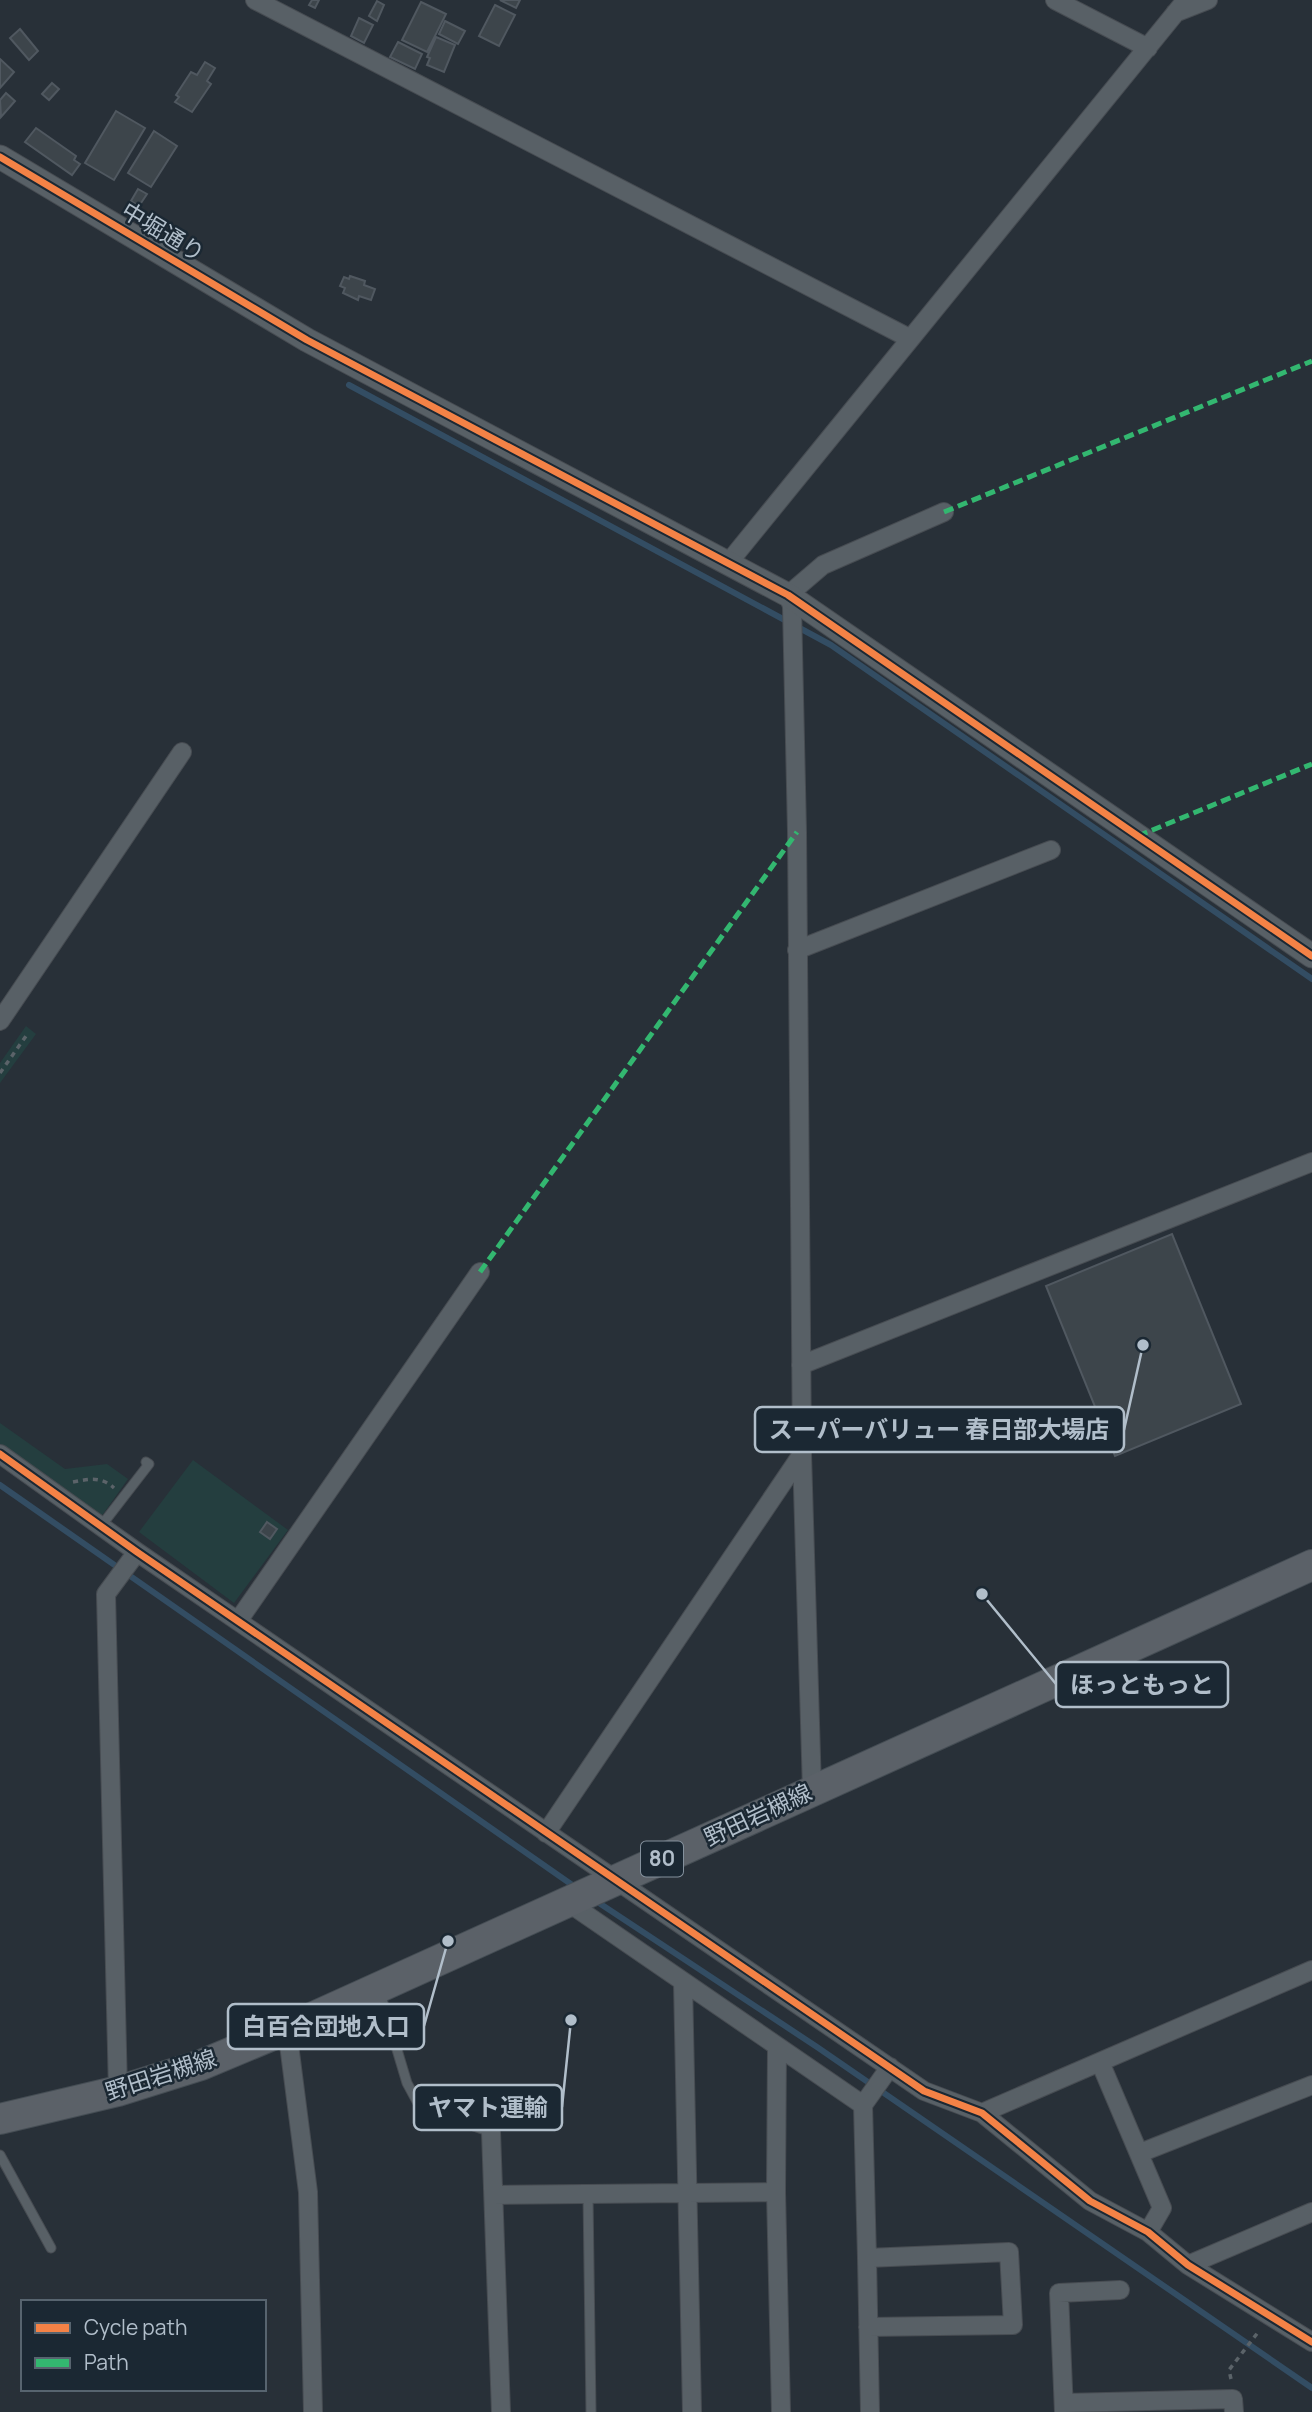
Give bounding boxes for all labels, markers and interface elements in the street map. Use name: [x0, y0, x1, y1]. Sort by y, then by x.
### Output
street label: 中堀通り: [116, 194, 211, 269]
callout: スーパーバリュー 春日部大場店: [755, 1407, 1124, 1452]
text: スーパーバリュー 春日部大場店: [769, 1412, 1109, 1445]
callout: ほっともっと: [1056, 1662, 1228, 1707]
text: ほっともっと: [1070, 1667, 1214, 1700]
street label: 野田岩槻線: [699, 1775, 816, 1853]
road number: 80: [641, 1842, 683, 1876]
callout: 白百合団地入口: [228, 2004, 424, 2049]
text: 白百合団地入口: [242, 2009, 410, 2042]
street label: 野田岩槻線: [101, 2041, 220, 2107]
callout: ヤマト運輸: [414, 2085, 562, 2130]
text: ヤマト運輸: [428, 2090, 548, 2123]
legend: [21, 2300, 266, 2391]
text: Cycle path: [84, 2313, 187, 2341]
text: Path: [84, 2348, 129, 2376]

